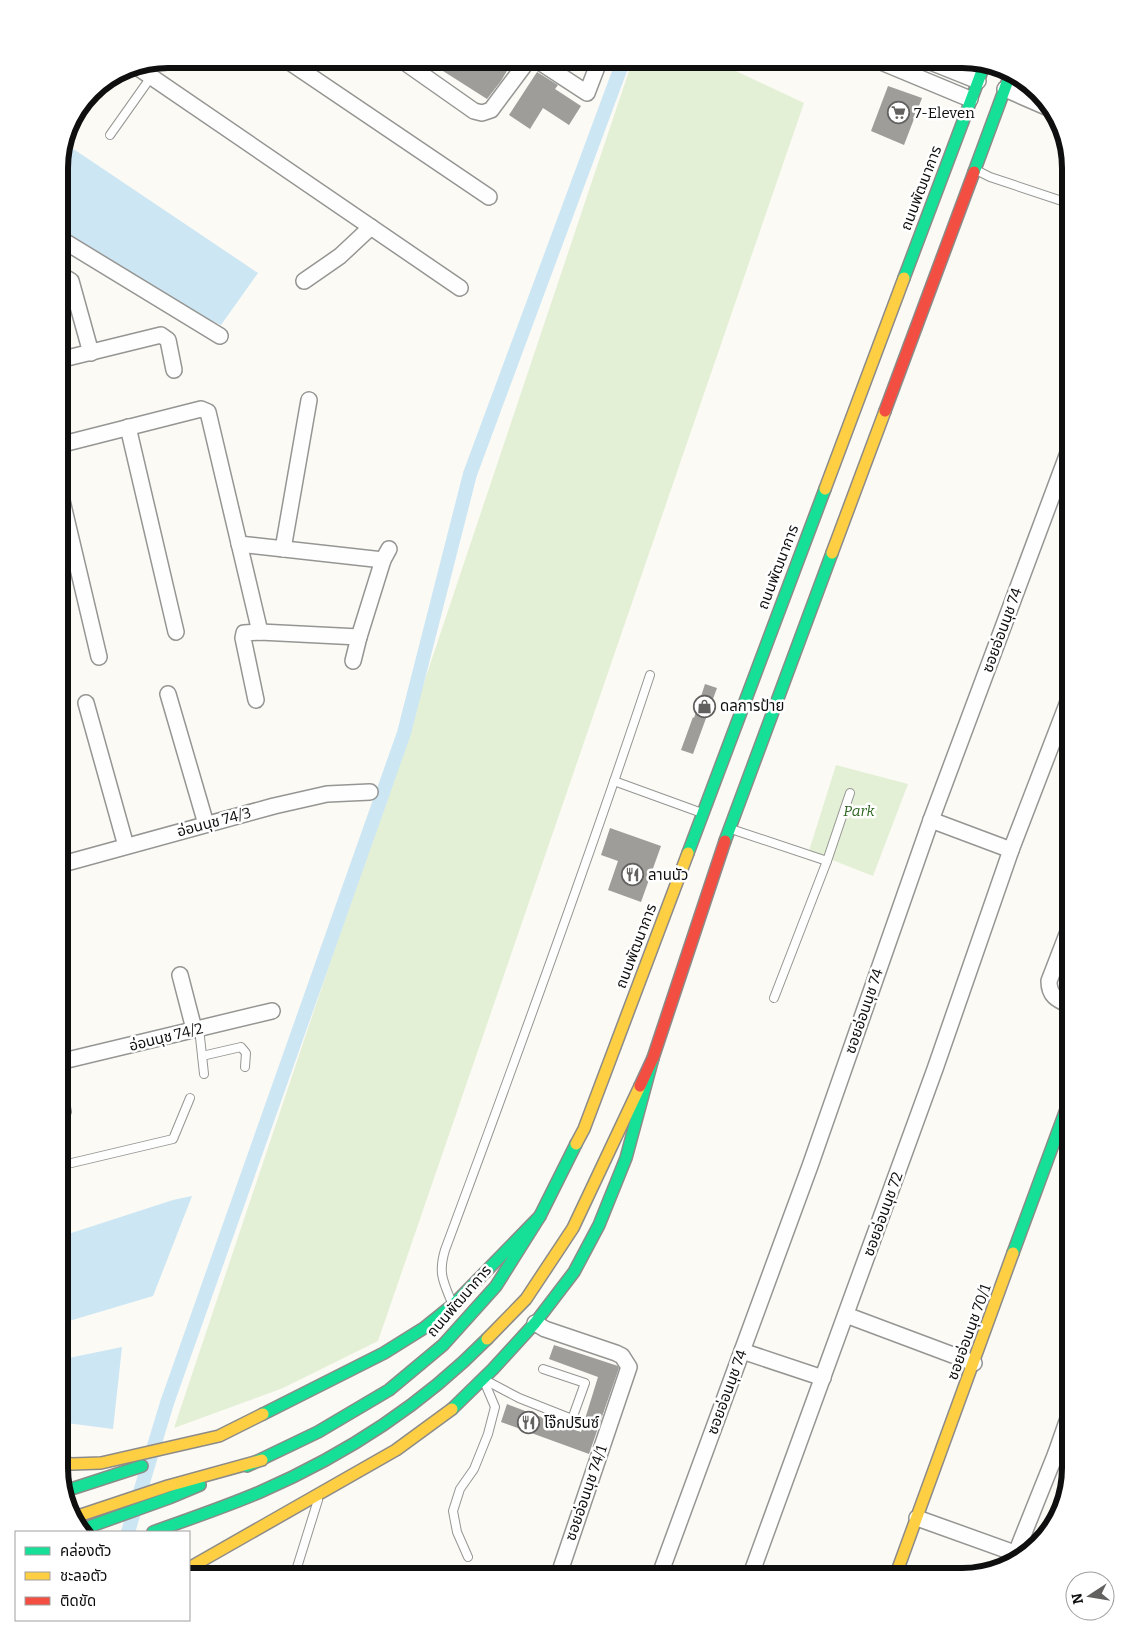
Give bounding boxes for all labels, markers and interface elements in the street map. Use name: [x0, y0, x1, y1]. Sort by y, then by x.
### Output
supermarket icon: 7-Eleven: [886, 101, 910, 125]
place label: 7-Eleven: [914, 104, 975, 122]
street label: ถนนพัฒนาการ: [897, 143, 945, 233]
street label: ถนนพัฒนาการ: [754, 522, 802, 612]
street label: ซอยอ่อนนุช 74: [978, 585, 1026, 675]
shop icon: ดลการป้าย: [692, 694, 716, 718]
place label: ดลการป้าย: [720, 697, 784, 715]
park label: Park: [843, 802, 876, 820]
street label: อ่อนนุช 74/3: [175, 803, 253, 841]
restaurant icon: ลานนัว: [620, 863, 644, 887]
place label: ลานนัว: [648, 866, 688, 884]
street label: ถนนพัฒนาการ: [612, 901, 660, 991]
street label: ซอยอ่อนนุช 74: [841, 966, 887, 1056]
street label: อ่อนนุช 74/2: [127, 1019, 205, 1055]
street label: ซอยอ่อนนุช 72: [859, 1169, 907, 1259]
street label: ถนนพัฒนาการ: [423, 1261, 495, 1341]
street label: ซอยอ่อนนุช 70/1: [943, 1282, 995, 1382]
street label: ซอยอ่อนนุช 74: [703, 1347, 751, 1437]
restaurant icon: โจ๊กปรินซ์: [516, 1411, 540, 1435]
place label: โจ๊กปรินซ์: [544, 1414, 599, 1432]
street label: ซอยอ่อนนุช 74/1: [561, 1443, 611, 1543]
legend: [15, 1531, 190, 1621]
text: คล่องตัว: [60, 1542, 111, 1560]
text: ชะลอตัว: [60, 1567, 107, 1585]
north arrow: [1065, 1571, 1115, 1621]
text: N: [1068, 1591, 1087, 1606]
text: ติดขัด: [60, 1592, 96, 1610]

